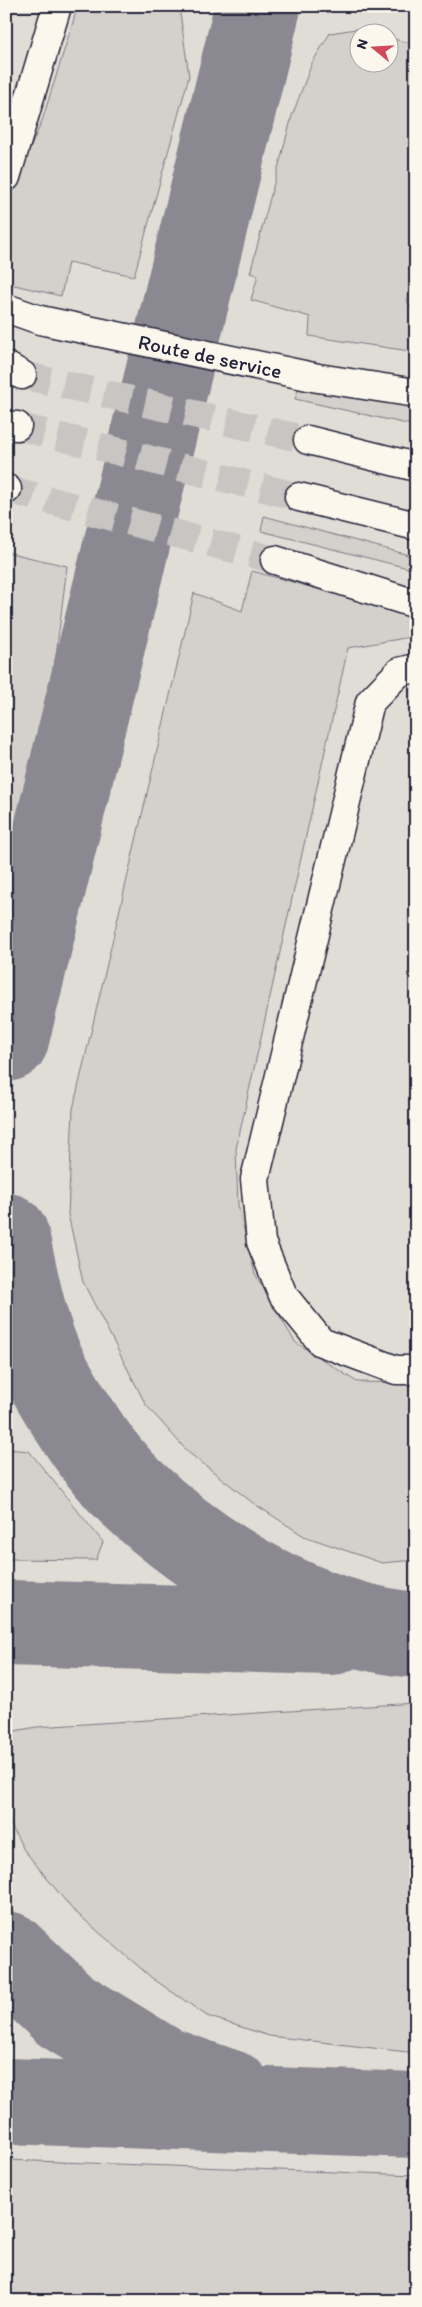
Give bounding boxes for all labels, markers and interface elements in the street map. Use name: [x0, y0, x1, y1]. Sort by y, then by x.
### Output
north arrow: [350, 22, 400, 72]
text: N: [353, 37, 372, 51]
street label: Route de service: [136, 329, 284, 383]

